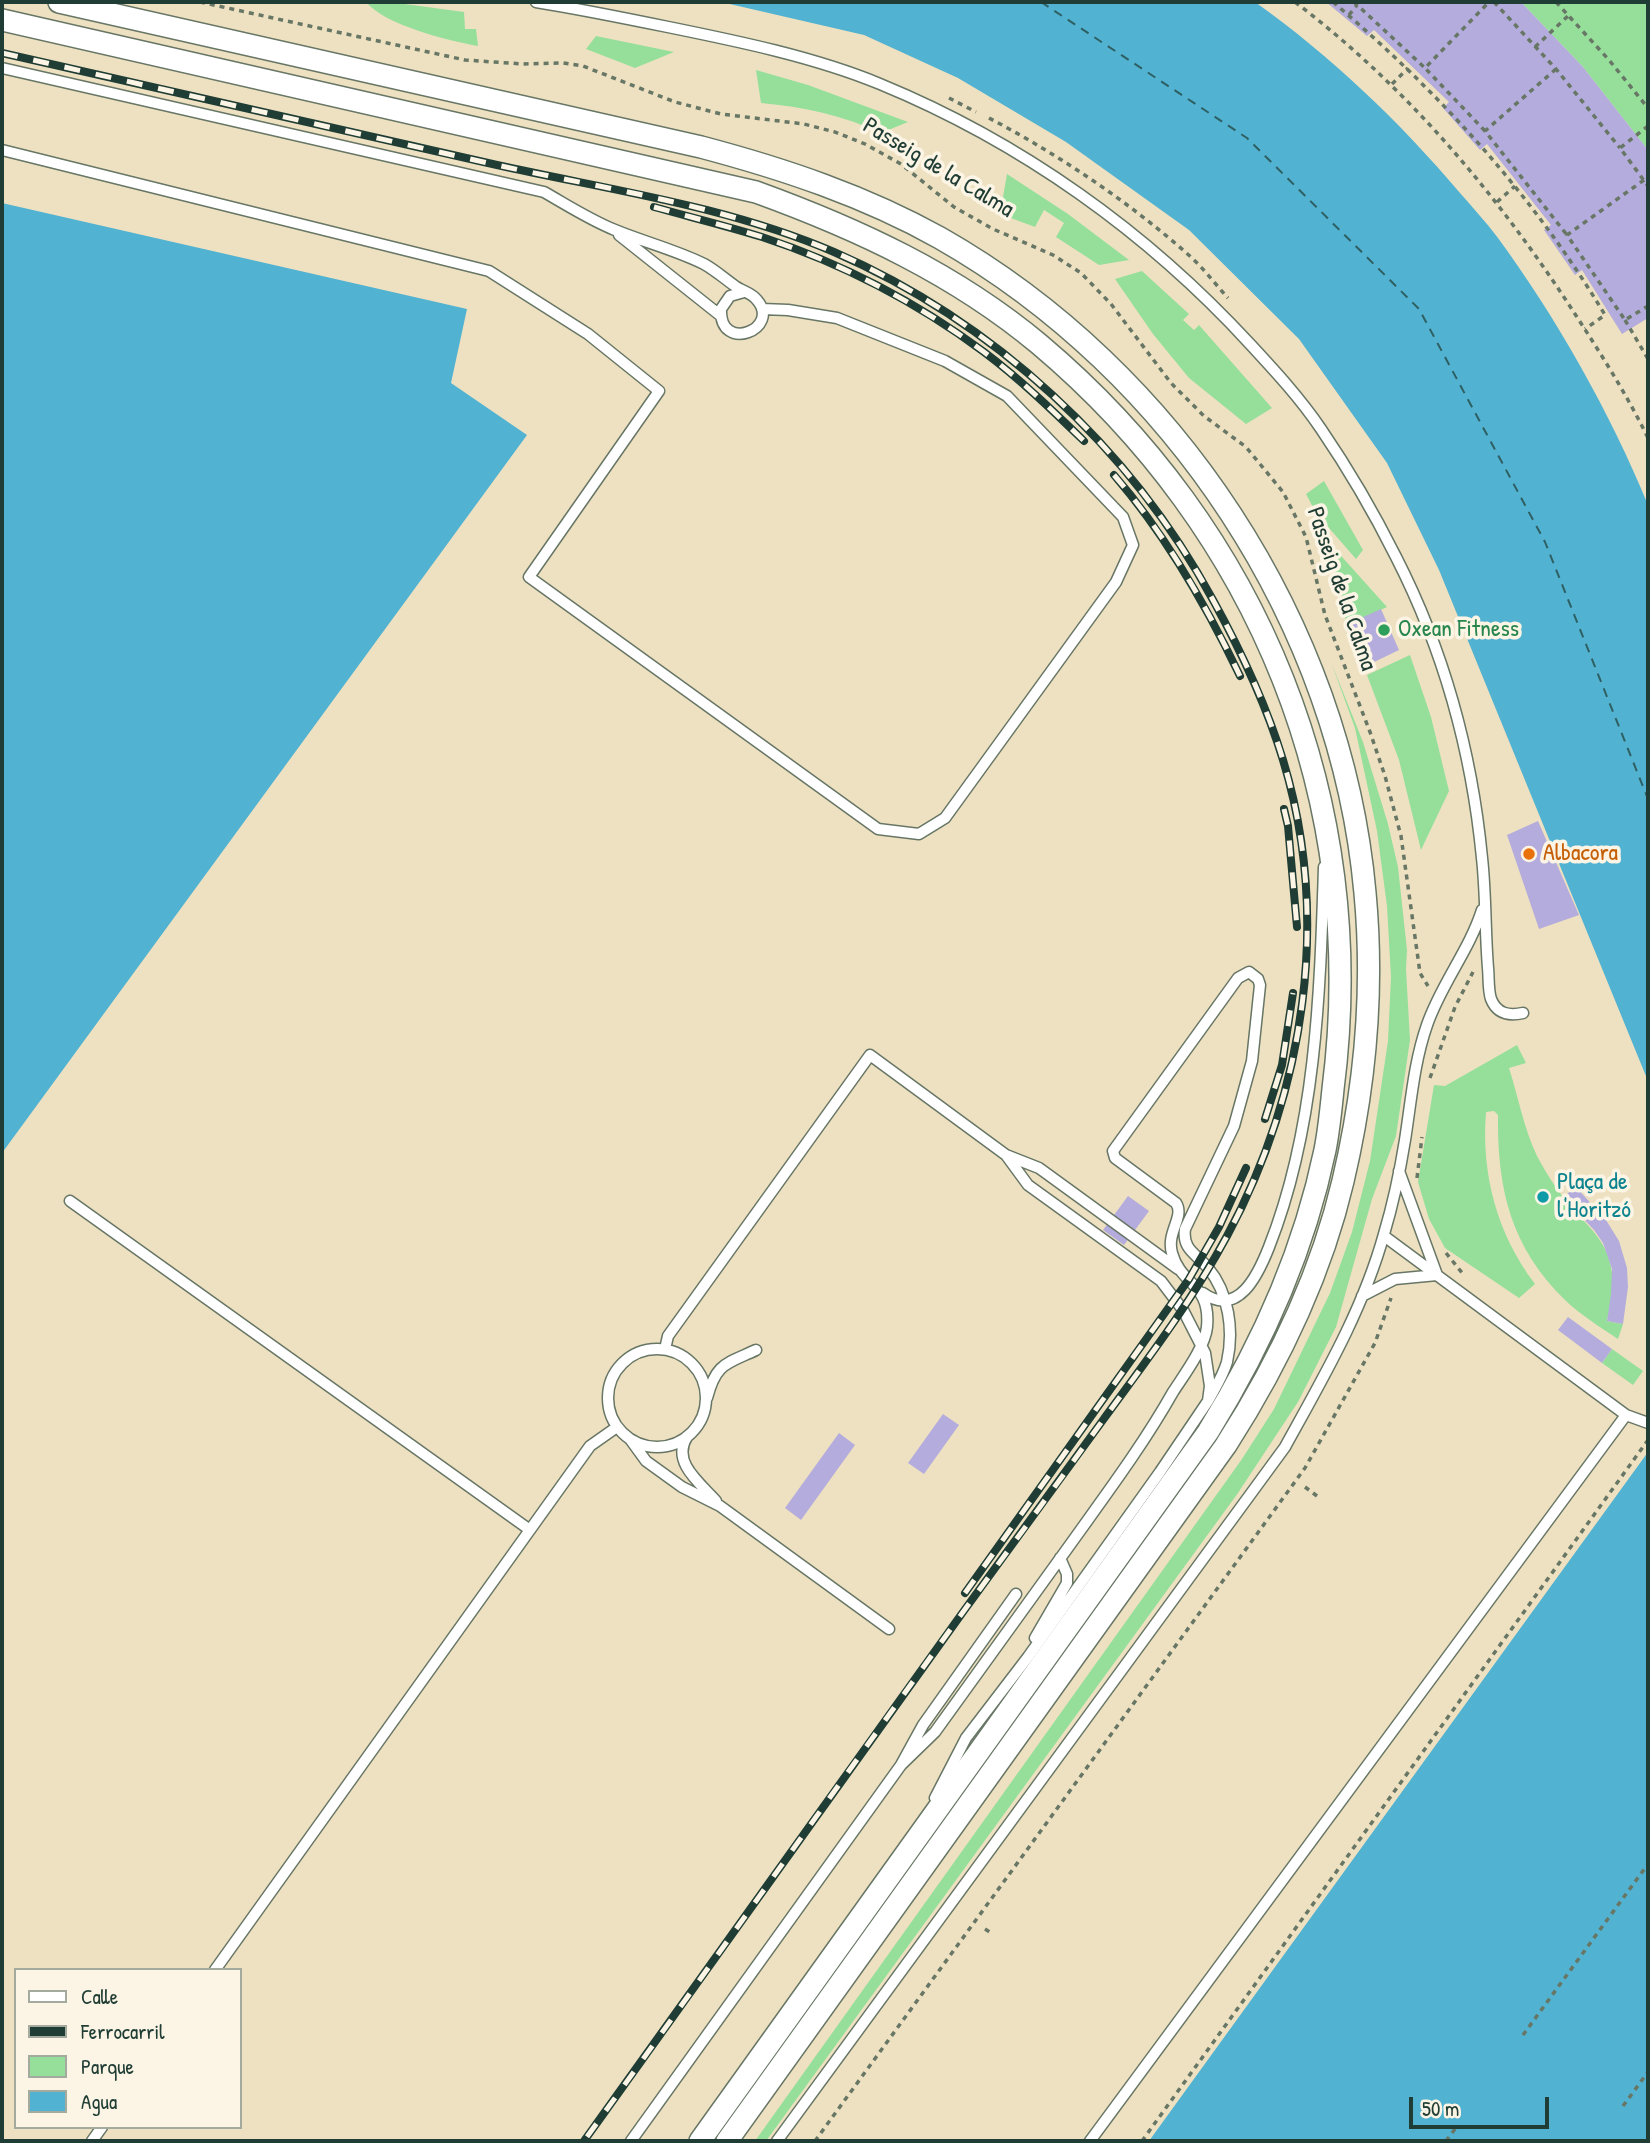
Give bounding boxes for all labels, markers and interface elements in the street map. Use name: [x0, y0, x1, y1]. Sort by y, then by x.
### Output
street label: Passeig de la Calma: [857, 112, 1019, 224]
street label: Passeig de la Calma: [1300, 503, 1382, 675]
place label: Oxean Fitness: [1398, 616, 1519, 644]
marker: Oxean Fitness: [1376, 622, 1392, 638]
place label: Albacora: [1543, 840, 1618, 868]
marker: Albacora: [1521, 846, 1537, 862]
place label: Plaça de l'Horitzó: [1557, 1169, 1631, 1225]
marker: Plaça de l'Horitzó: [1535, 1189, 1551, 1205]
legend: [14, 1968, 242, 2129]
text: Calle: [81, 1982, 118, 2011]
text: Ferrocarril: [81, 2017, 165, 2046]
text: Parque: [81, 2052, 134, 2081]
scale bar: [1412, 2084, 1552, 2128]
text: Agua: [81, 2087, 117, 2116]
text: 50 m: [1422, 2094, 1459, 2123]

